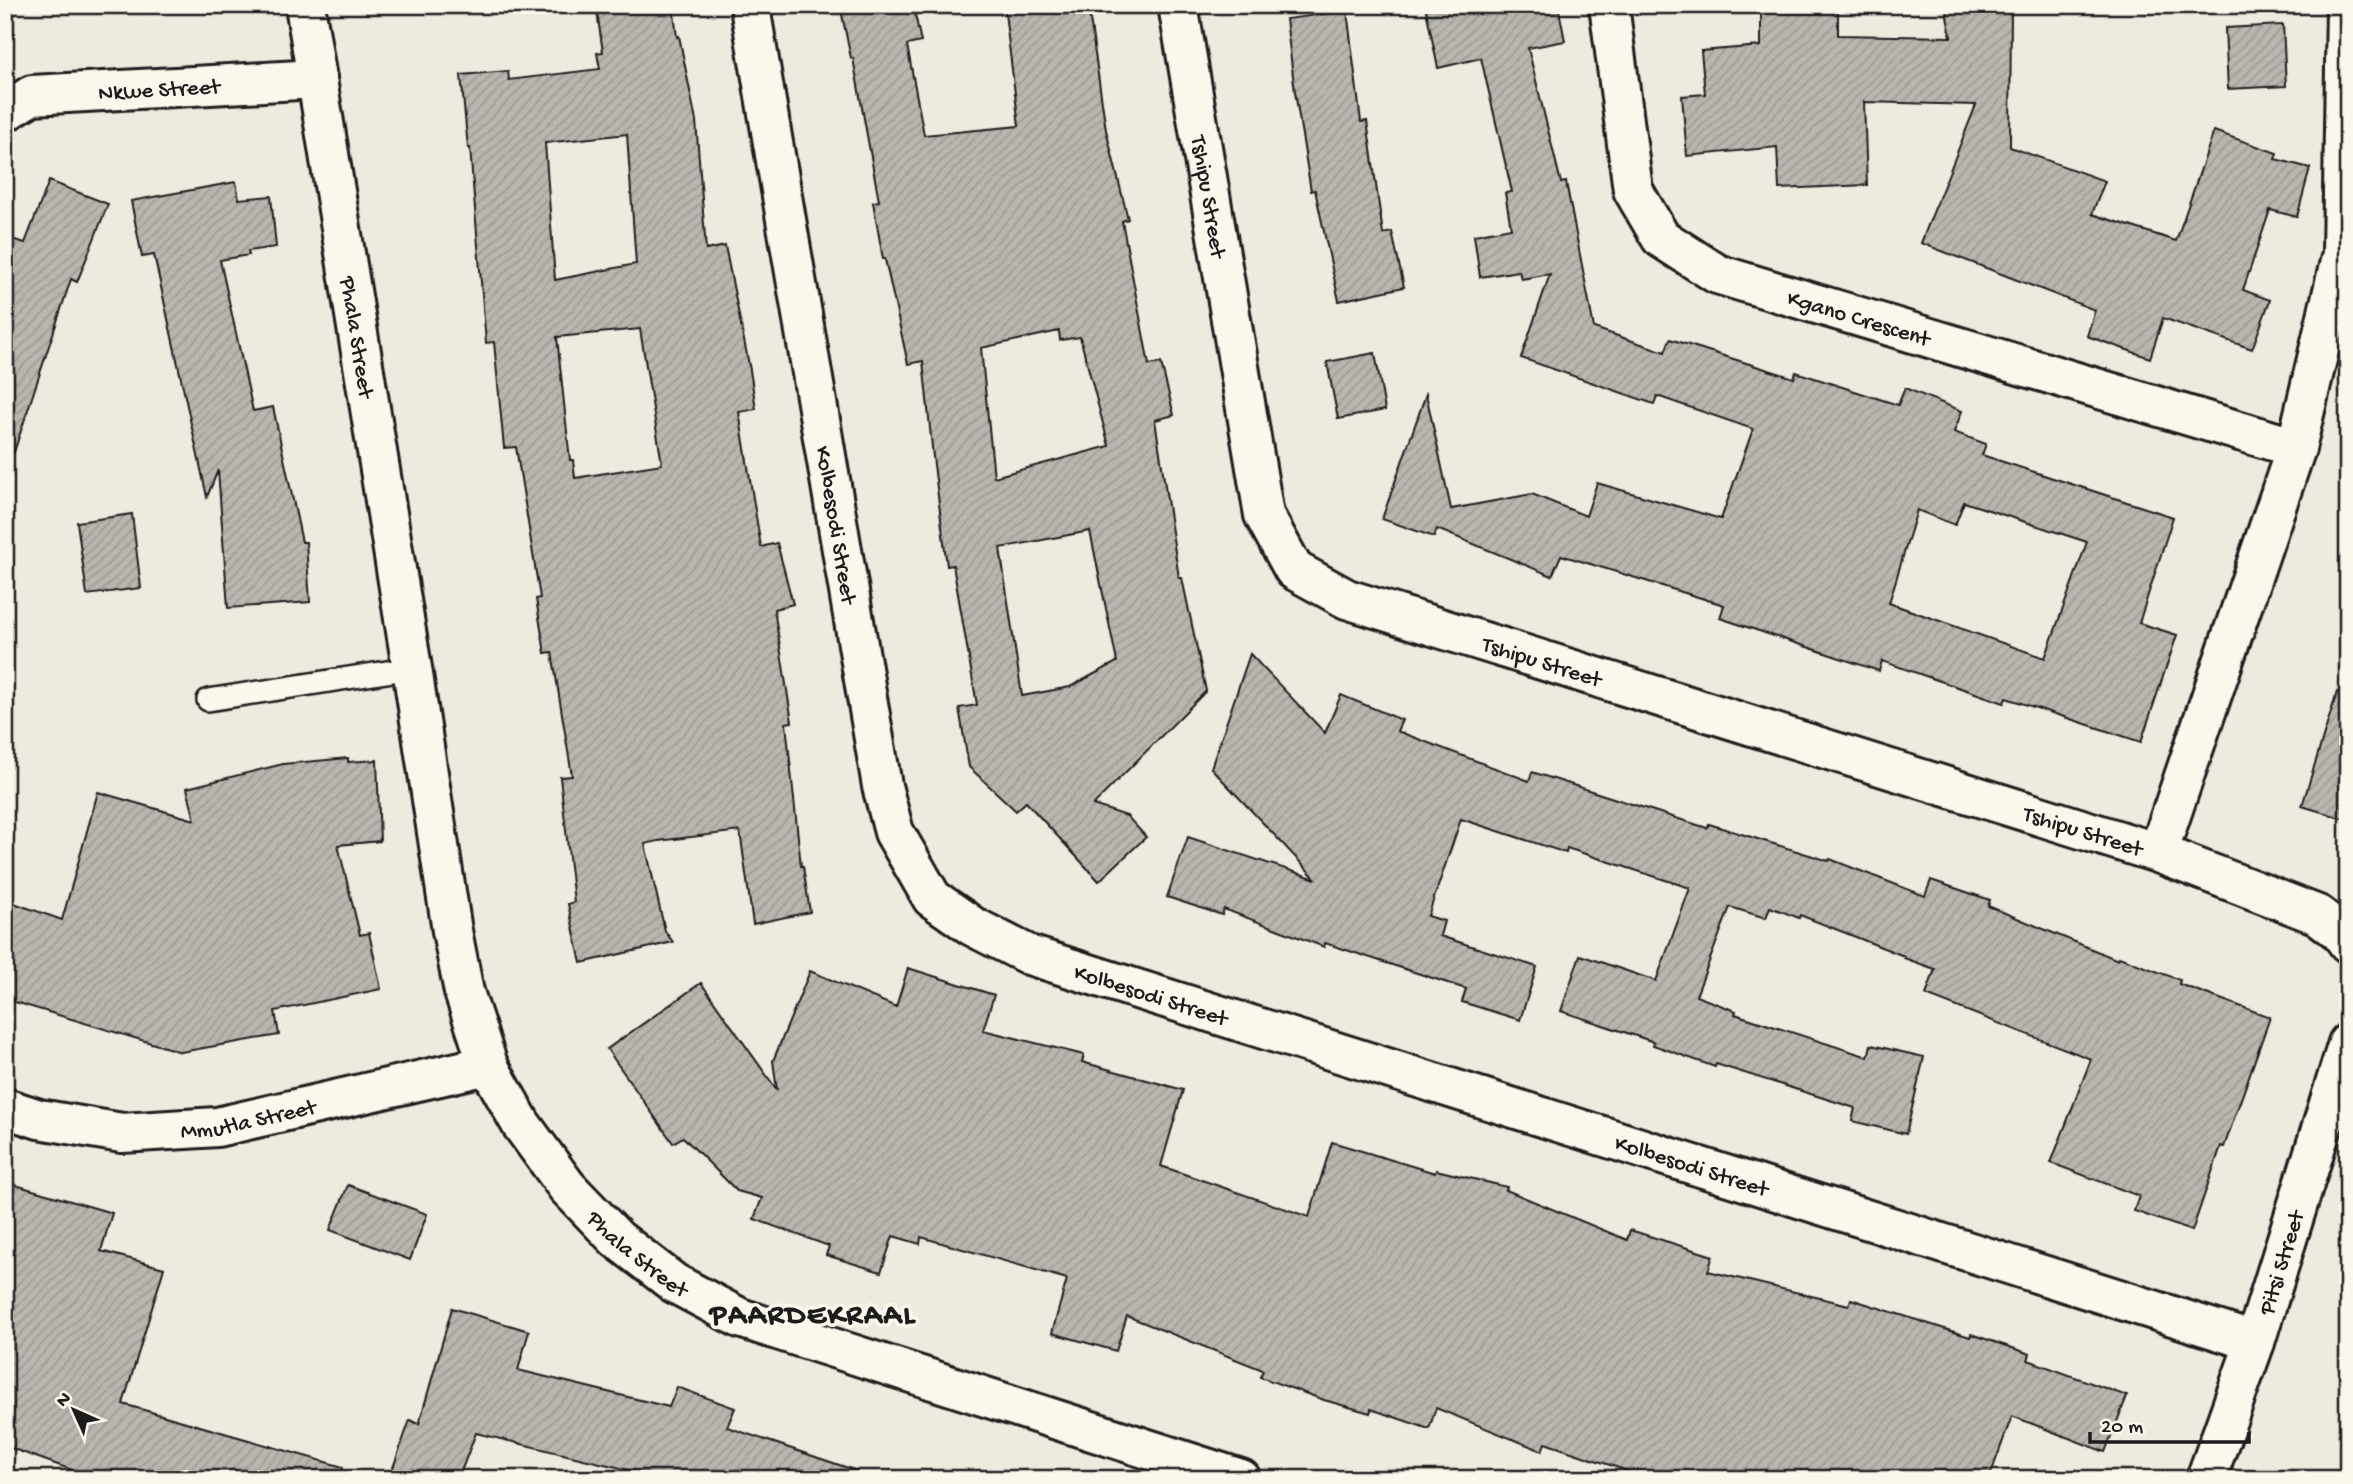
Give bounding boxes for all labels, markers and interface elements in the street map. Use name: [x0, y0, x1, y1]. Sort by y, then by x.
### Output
street label: Nkwe Street: [98, 74, 222, 108]
street label: Tshipu Street: [1183, 132, 1231, 262]
street label: Phala Street: [332, 274, 378, 401]
street label: Kgano Crescent: [1783, 286, 1934, 355]
street label: Kolbesodi Street: [808, 444, 861, 607]
street label: Tshipu Street: [1476, 632, 1606, 695]
street label: Tshipu Street: [2017, 801, 2147, 865]
street label: Kolbesodi Street: [1070, 960, 1232, 1034]
street label: Mmutla Street: [180, 1094, 320, 1146]
street label: Kolbesodi Street: [1611, 1131, 1773, 1205]
street label: Phala Street: [579, 1206, 693, 1306]
street label: Pitsi Street: [2254, 1206, 2312, 1320]
district label: PAARDEKRAAL: [708, 1300, 916, 1335]
north arrow: [38, 1376, 108, 1446]
text: N: [52, 1388, 77, 1413]
scale bar: [2090, 1400, 2250, 1444]
text: 20 m: [2101, 1416, 2143, 1441]

